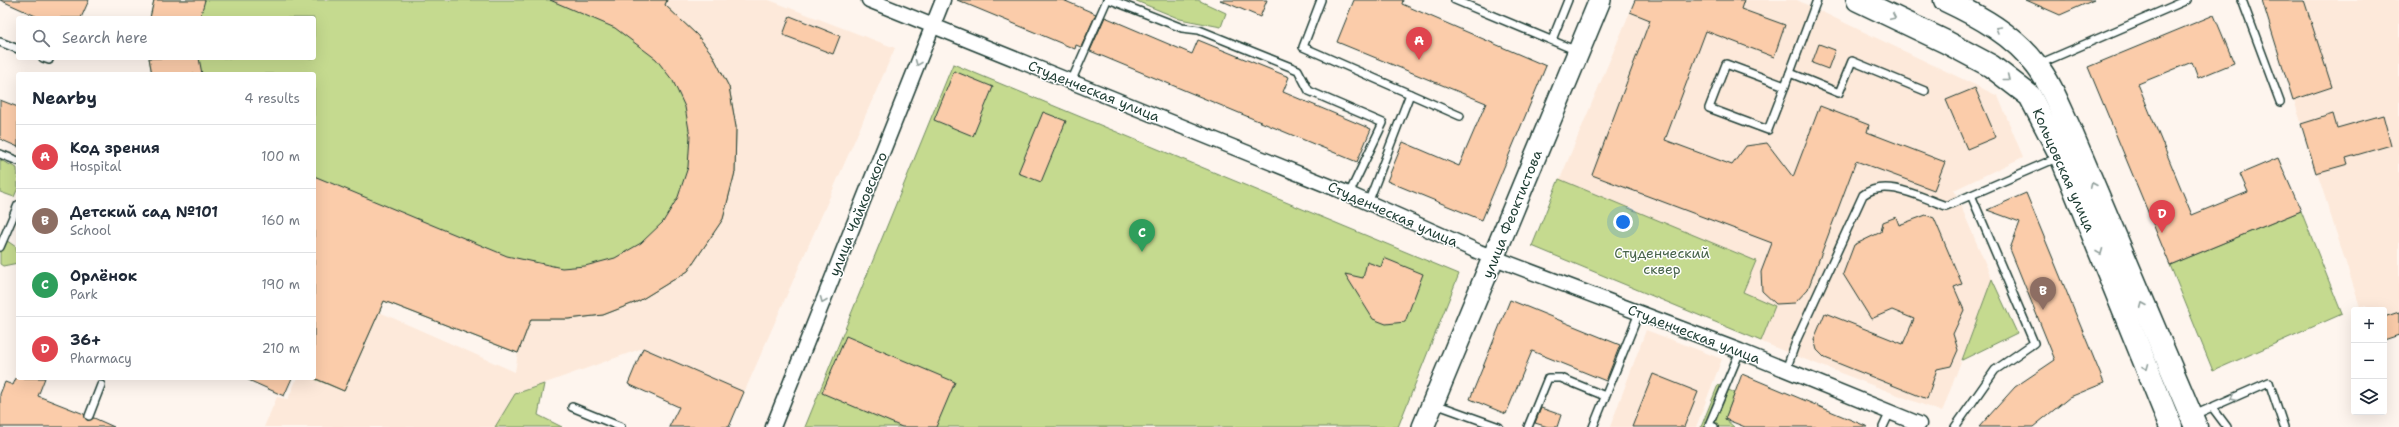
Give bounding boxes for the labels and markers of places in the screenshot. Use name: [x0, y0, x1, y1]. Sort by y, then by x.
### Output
pin: A: [1406, 27, 1432, 60]
pin: D: [2149, 200, 2175, 233]
pin: C: [1129, 219, 1155, 252]
pin: B: [2030, 277, 2056, 310]

